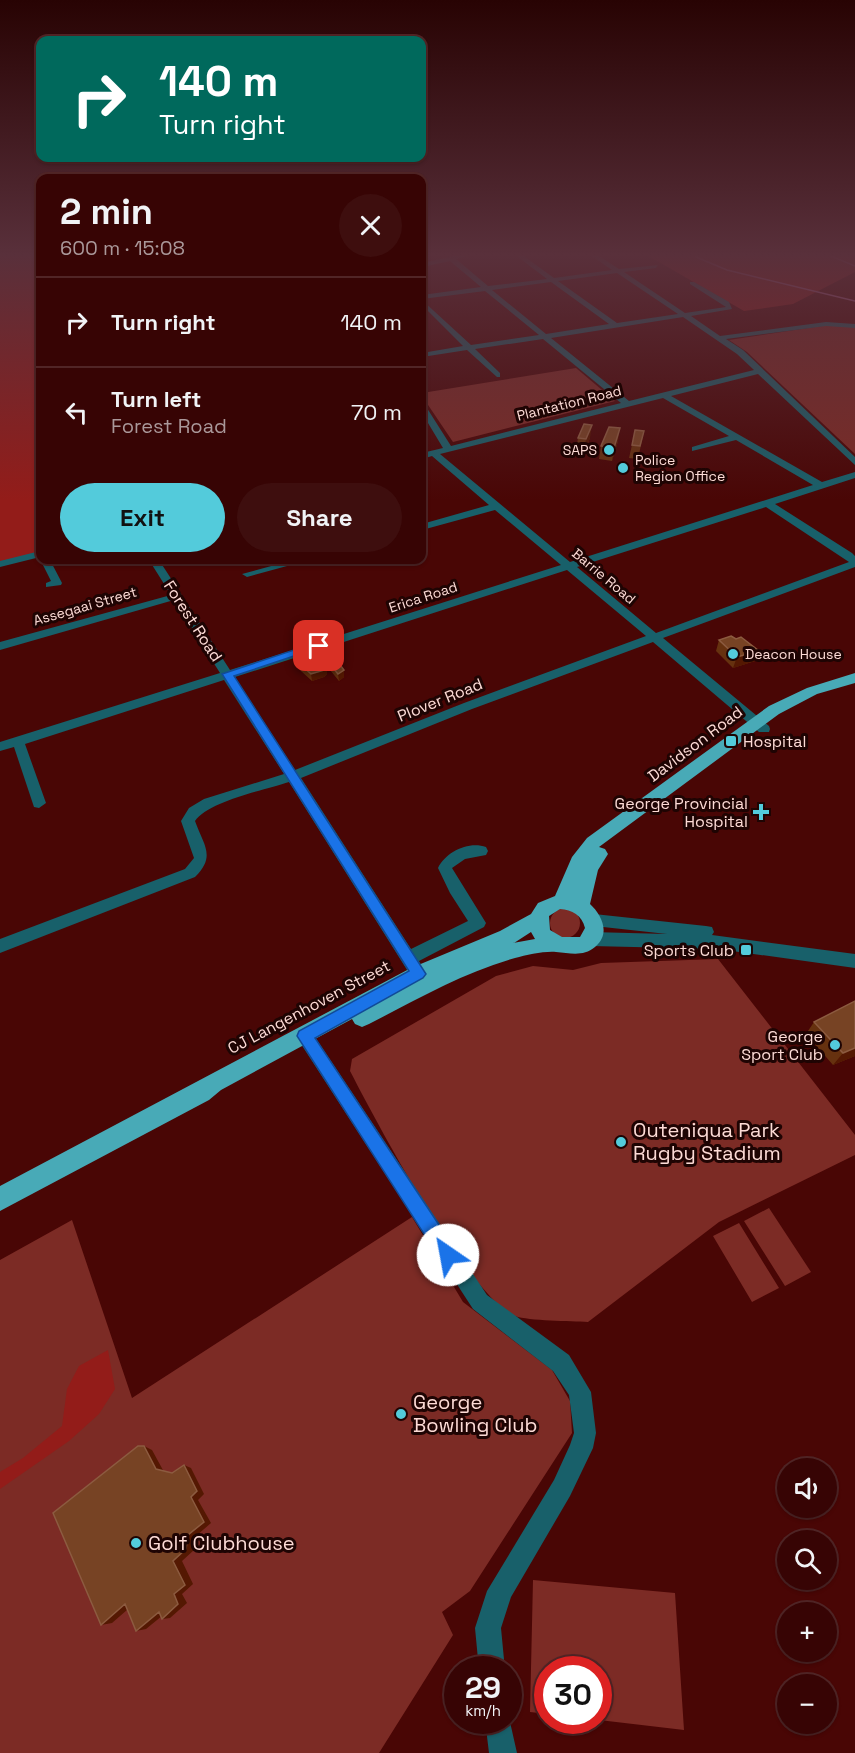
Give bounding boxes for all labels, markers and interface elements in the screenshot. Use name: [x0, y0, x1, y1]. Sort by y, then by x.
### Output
text: 140 m: [159, 55, 278, 108]
icon: right: [60, 60, 138, 138]
text: Turn right: [159, 107, 286, 142]
text: 2 min: [60, 189, 153, 235]
button: close: [339, 194, 402, 257]
text: 600 m · 15:08: [60, 235, 185, 261]
icon: right: [60, 306, 93, 339]
text: Turn right: [111, 308, 216, 336]
text: 140 m: [340, 308, 402, 336]
street label: Plantation Road: [515, 381, 623, 425]
text: Turn left: [111, 385, 201, 413]
icon: left: [60, 396, 93, 429]
text: 70 m: [351, 398, 402, 426]
text: Forest Road: [111, 413, 227, 439]
place label: SAPS: [563, 441, 597, 459]
marker: SAPS: [602, 443, 616, 457]
place label: Police Region Office: [635, 451, 725, 485]
marker: Police Region Office: [616, 461, 630, 475]
button: Exit: [60, 483, 225, 552]
button: Share: [237, 483, 402, 552]
street label: Barrie Road: [569, 544, 639, 608]
street label: Forest Road: [159, 576, 227, 666]
street label: Erica Road: [386, 577, 460, 617]
street label: Assegaai Street: [31, 583, 139, 629]
pin: [293, 620, 344, 671]
icon: arrive: [302, 629, 335, 662]
place label: Deacon House: [745, 645, 842, 663]
marker: Deacon House: [726, 647, 740, 661]
street label: Plover Road: [394, 673, 486, 727]
street label: Davidson Road: [643, 701, 747, 787]
place label: Hospital: [743, 731, 806, 752]
marker: Hospital: [724, 734, 738, 748]
place label: George Provincial Hospital: [615, 793, 748, 832]
marker: George Provincial Hospital: [752, 803, 770, 821]
place label: Sports Club: [644, 940, 734, 961]
marker: Sports Club: [739, 943, 753, 957]
street label: CJ Langenhoven Street: [224, 955, 394, 1059]
place label: George Sport Club: [741, 1026, 823, 1065]
marker: George Sport Club: [828, 1038, 842, 1052]
place label: Outeniqua Park Rugby Stadium: [633, 1117, 781, 1166]
marker: Outeniqua Park Rugby Stadium: [614, 1135, 628, 1149]
position arrow: [416, 1223, 480, 1287]
place label: George Bowling Club: [413, 1389, 537, 1438]
marker: George Bowling Club: [394, 1407, 408, 1421]
map controls: [777, 1458, 837, 1734]
button: sound: [777, 1458, 837, 1518]
place label: Golf Clubhouse: [148, 1530, 295, 1556]
button: search: [777, 1530, 837, 1590]
marker: Golf Clubhouse: [129, 1536, 143, 1550]
button: +: [777, 1602, 837, 1662]
speed limit sign: 30: [534, 1656, 612, 1734]
text: 29: [465, 1668, 501, 1707]
button: −: [777, 1674, 837, 1734]
text: km/h: [465, 1701, 501, 1720]

